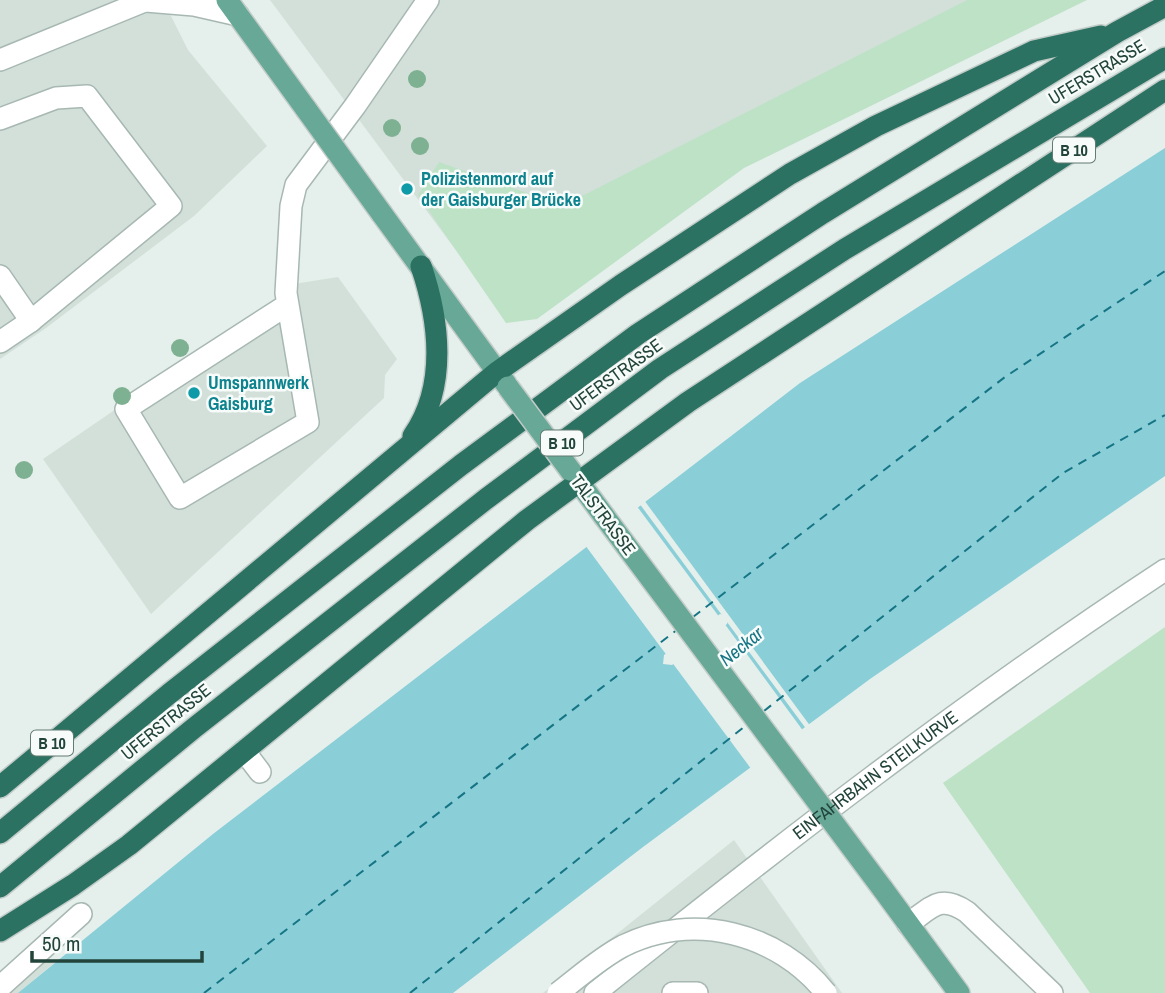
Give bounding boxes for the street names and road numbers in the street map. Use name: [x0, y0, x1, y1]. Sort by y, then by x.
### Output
street label: UFERSTRASSE: [1044, 33, 1150, 110]
road number: B 10: [1053, 138, 1095, 162]
street label: UFERSTRASSE: [564, 332, 667, 417]
road number: B 10: [541, 430, 583, 456]
street label: TALSTRASSE: [565, 469, 642, 560]
street label: UFERSTRASSE: [115, 678, 216, 766]
street label: EINFAHRBAHN STEILKURVE: [787, 705, 963, 845]
road number: B 10: [31, 730, 73, 756]

